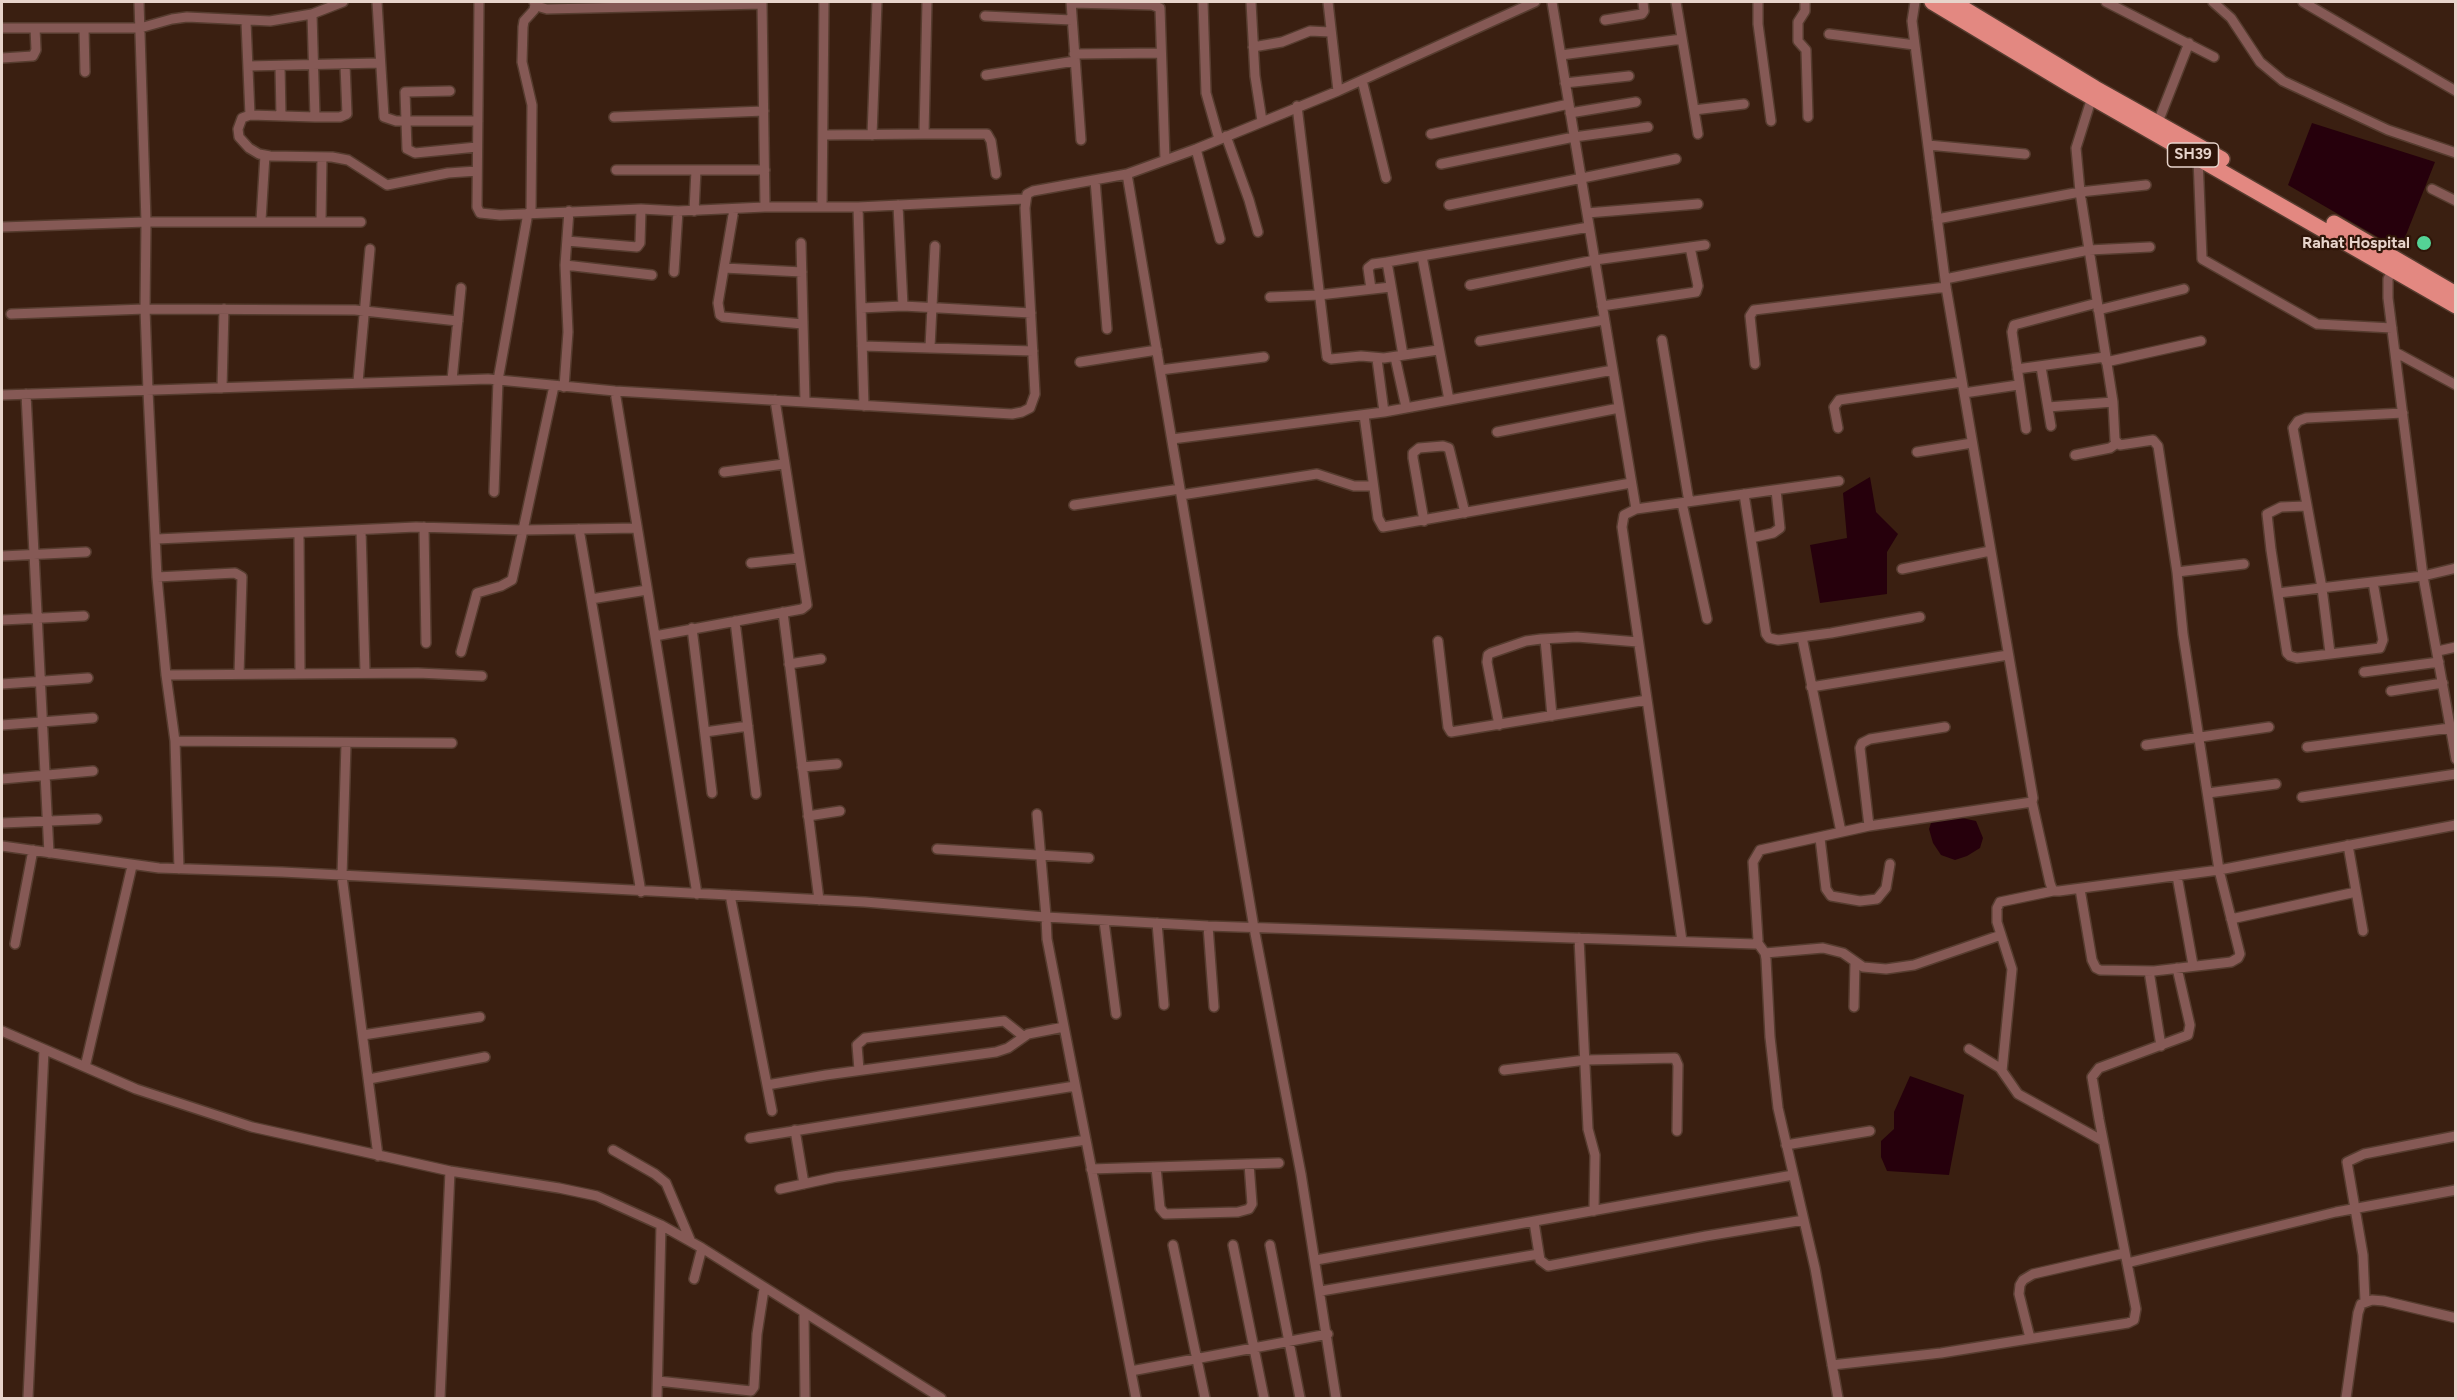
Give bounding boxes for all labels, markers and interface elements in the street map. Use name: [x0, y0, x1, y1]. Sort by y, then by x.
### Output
road number: SH39: [2168, 143, 2218, 167]
place label: Rahat Hospital: [2302, 233, 2410, 253]
marker: Rahat Hospital: [2415, 234, 2433, 252]

